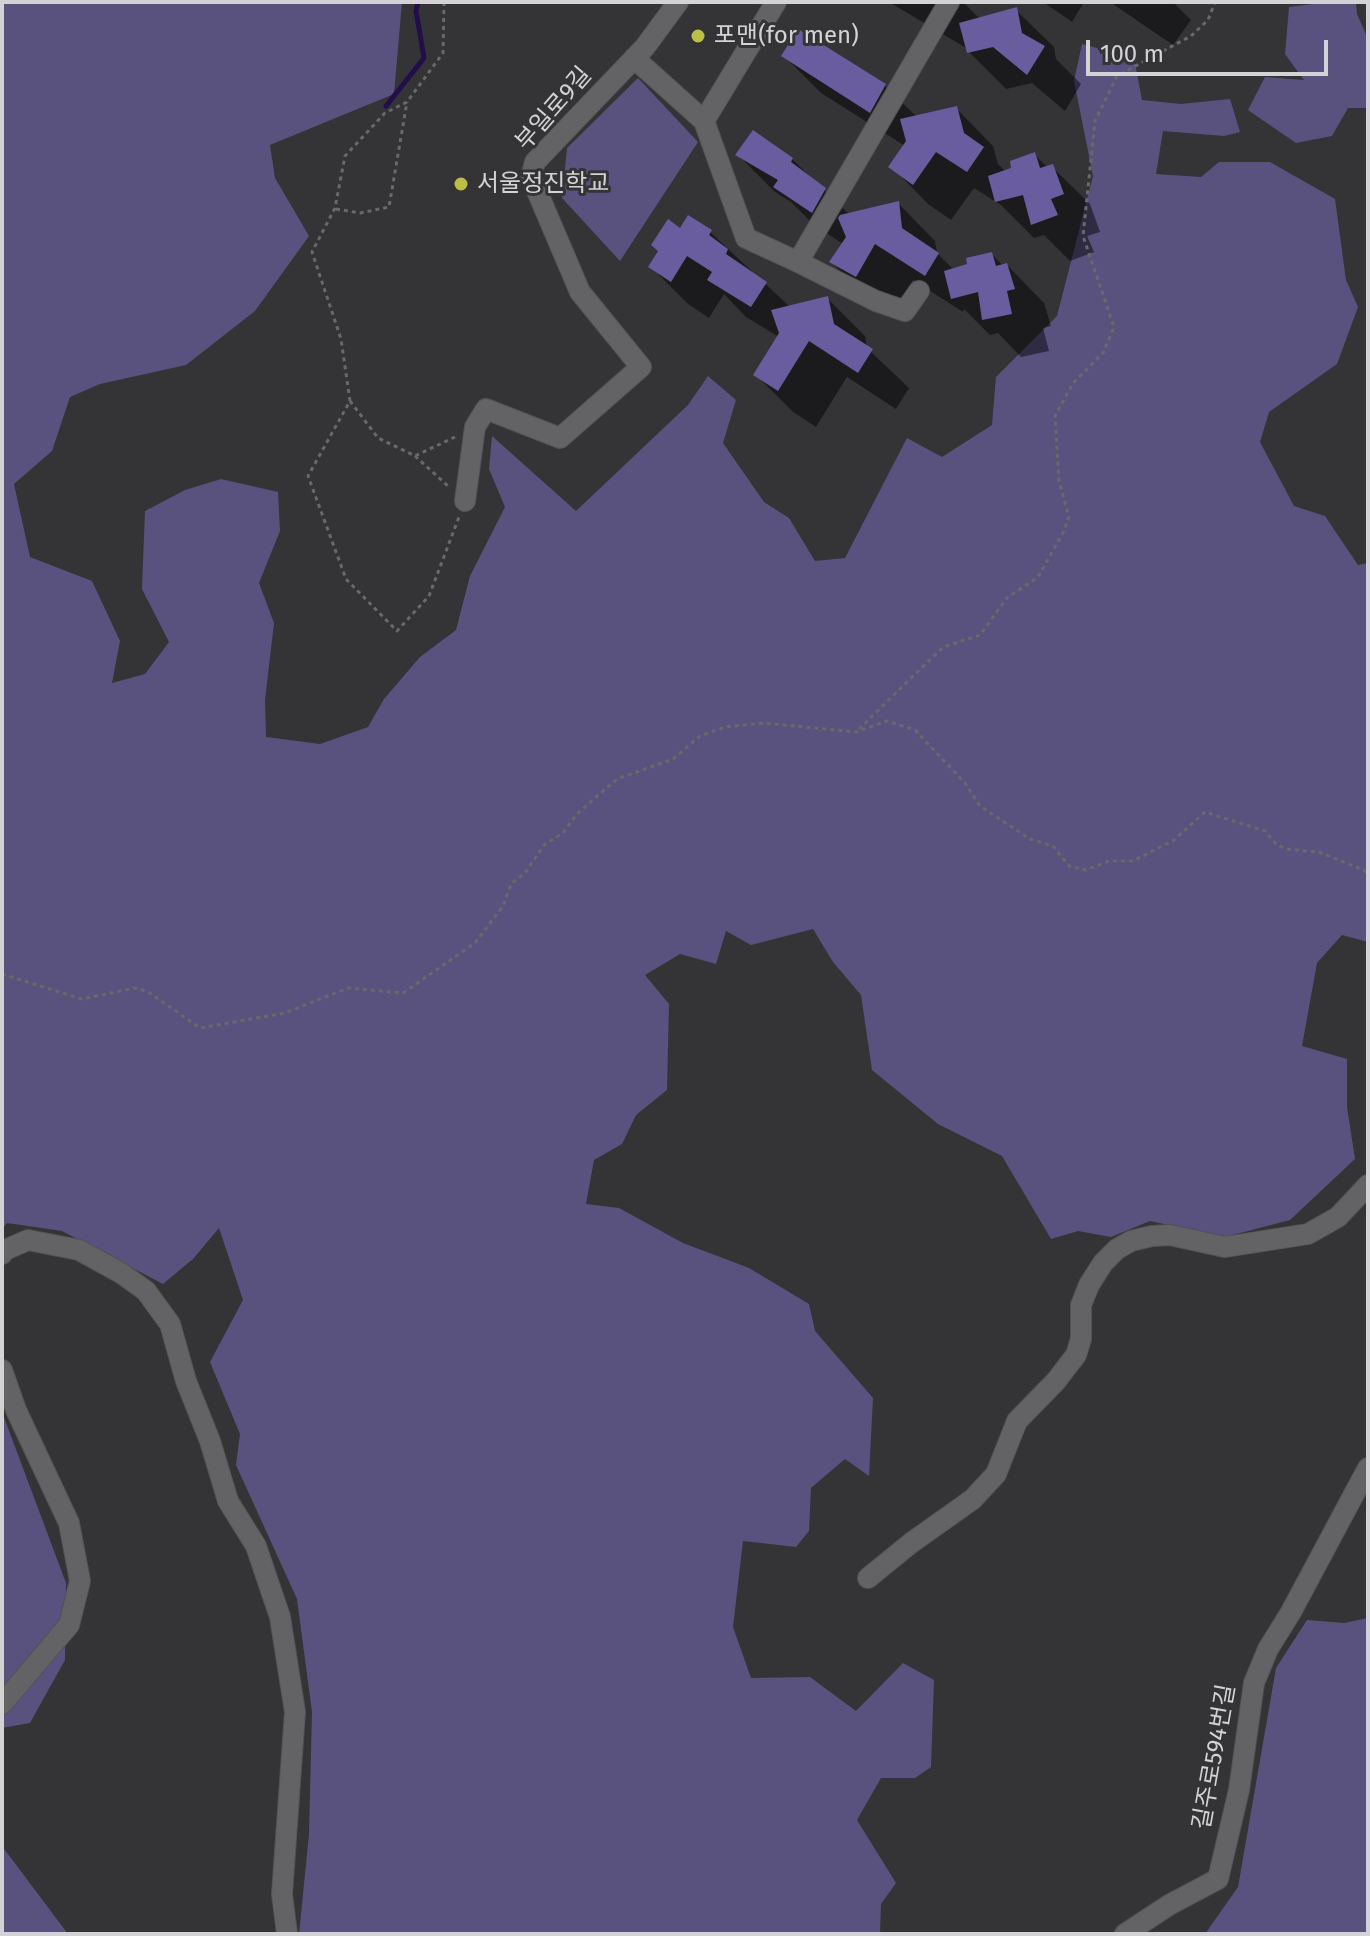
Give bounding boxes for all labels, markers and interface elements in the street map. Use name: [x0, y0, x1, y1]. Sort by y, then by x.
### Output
place label: 포맨(for men): [714, 22, 859, 50]
scale bar: [1090, 24, 1332, 74]
marker: 포맨(for men): [689, 27, 707, 45]
text: 100 m: [1100, 40, 1164, 68]
street label: 부일로9길: [510, 61, 598, 157]
place label: 서울정진학교: [477, 170, 609, 198]
marker: 서울정진학교: [452, 175, 470, 193]
street label: 길주로594번길: [1188, 1682, 1242, 1832]

